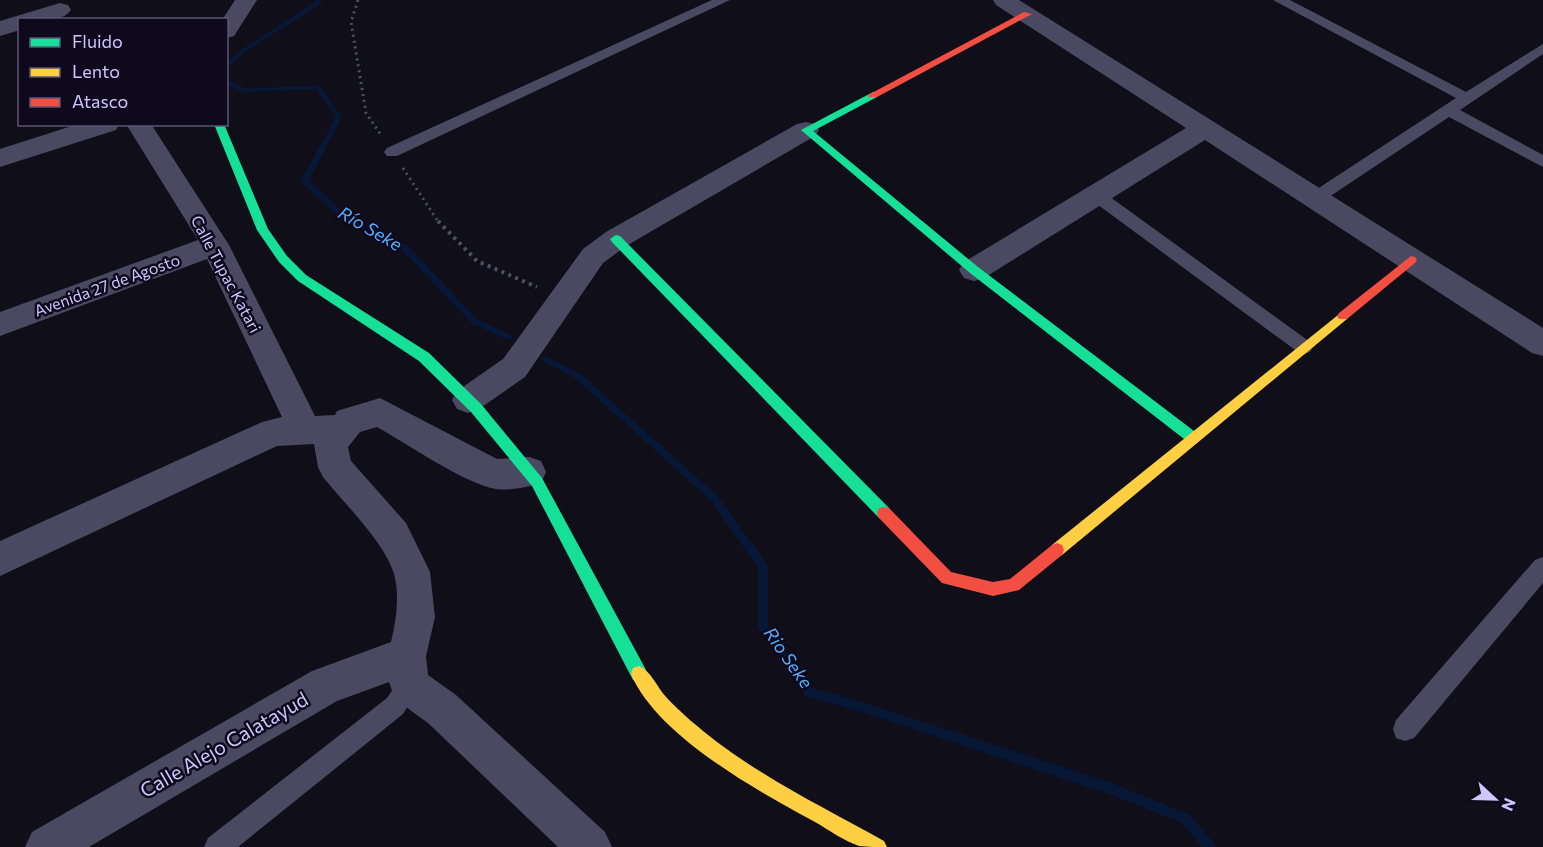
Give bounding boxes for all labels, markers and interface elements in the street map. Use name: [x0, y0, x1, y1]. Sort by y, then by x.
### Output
legend: [18, 18, 228, 126]
text: Fluido: [72, 30, 123, 52]
text: Lento: [72, 60, 120, 82]
text: Atasco: [72, 90, 128, 112]
water label: Río Seke: [335, 201, 407, 255]
street label: Calle Tupac Katari: [187, 212, 265, 336]
street label: Avenida 27 de Agosto: [31, 249, 182, 320]
water label: Rio Seke: [760, 623, 818, 693]
street label: Calle Alejo Calatayud: [135, 686, 312, 802]
north arrow: [1465, 769, 1525, 829]
text: N: [1498, 796, 1520, 814]

